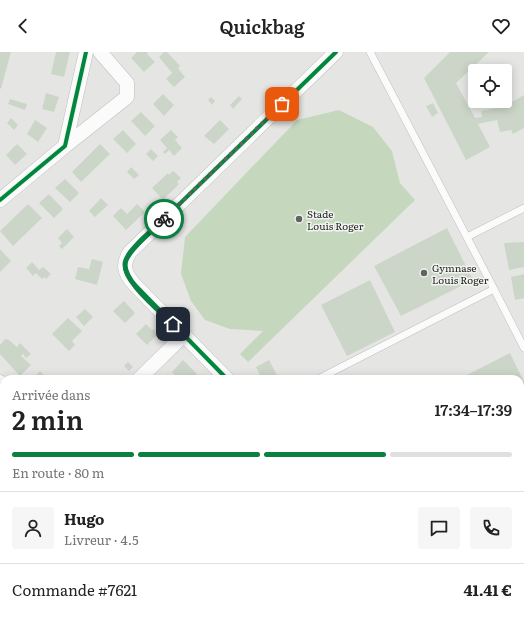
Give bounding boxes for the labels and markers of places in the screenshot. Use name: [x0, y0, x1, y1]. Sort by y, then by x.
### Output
pin: [265, 87, 299, 121]
place label: Stade Louis Roger: [307, 206, 364, 233]
marker: Stade Louis Roger: [294, 214, 304, 224]
place label: Gymnase Louis Roger: [432, 260, 489, 287]
marker: Gymnase Louis Roger: [419, 268, 429, 278]
pin: [156, 307, 190, 341]

